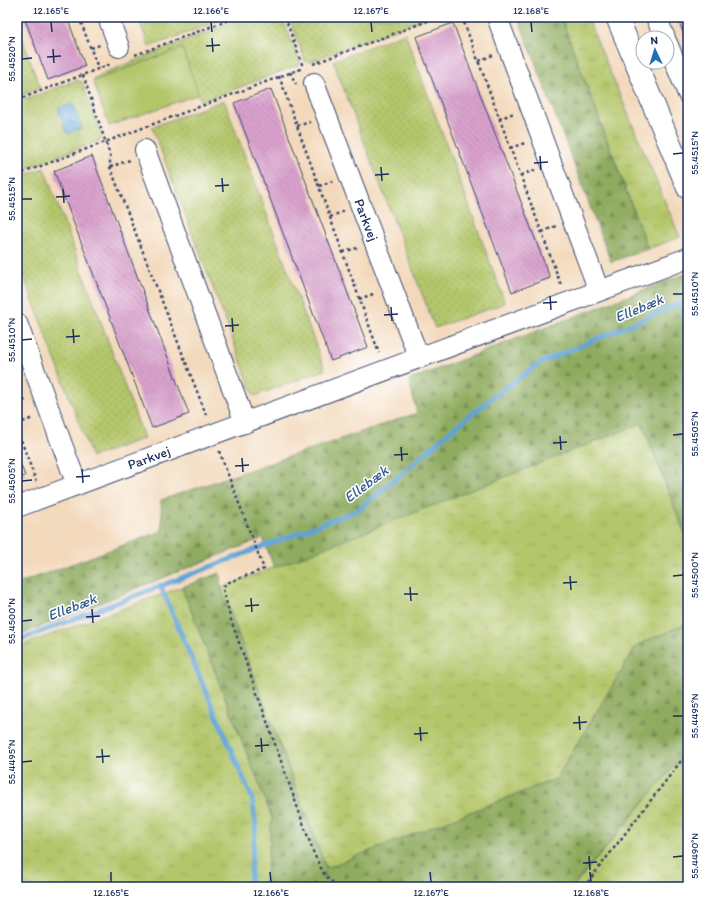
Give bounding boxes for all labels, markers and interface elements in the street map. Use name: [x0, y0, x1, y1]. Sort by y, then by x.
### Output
text: 12.165°E: [33, 4, 69, 17]
text: 12.166°E: [193, 4, 229, 17]
text: 12.167°E: [353, 4, 389, 17]
text: 12.168°E: [513, 4, 550, 17]
north arrow: [635, 30, 675, 70]
text: N: [650, 34, 659, 47]
text: 55.4520°N: [5, 36, 18, 82]
text: 55.4515°N: [688, 131, 701, 175]
text: 55.4515°N: [5, 177, 18, 221]
street label: Parkvej: [350, 196, 382, 244]
text: 55.4510°N: [688, 271, 701, 316]
water label: Ellebæk: [612, 289, 667, 326]
text: 55.4510°N: [5, 317, 18, 362]
text: 55.4505°N: [688, 411, 701, 457]
street label: Parkvej: [125, 442, 173, 474]
text: 55.4505°N: [5, 458, 18, 504]
water label: Ellebæk: [340, 461, 393, 507]
text: 55.4500°N: [688, 552, 701, 598]
water label: Ellebæk: [45, 589, 100, 625]
text: 55.4500°N: [5, 598, 18, 644]
text: 55.4495°N: [688, 693, 701, 739]
text: 55.4495°N: [5, 739, 18, 785]
text: 55.4490°N: [688, 833, 701, 879]
text: 12.165°E: [93, 886, 129, 899]
text: 12.166°E: [253, 886, 289, 899]
text: 12.167°E: [413, 886, 449, 899]
text: 12.168°E: [573, 886, 610, 899]

